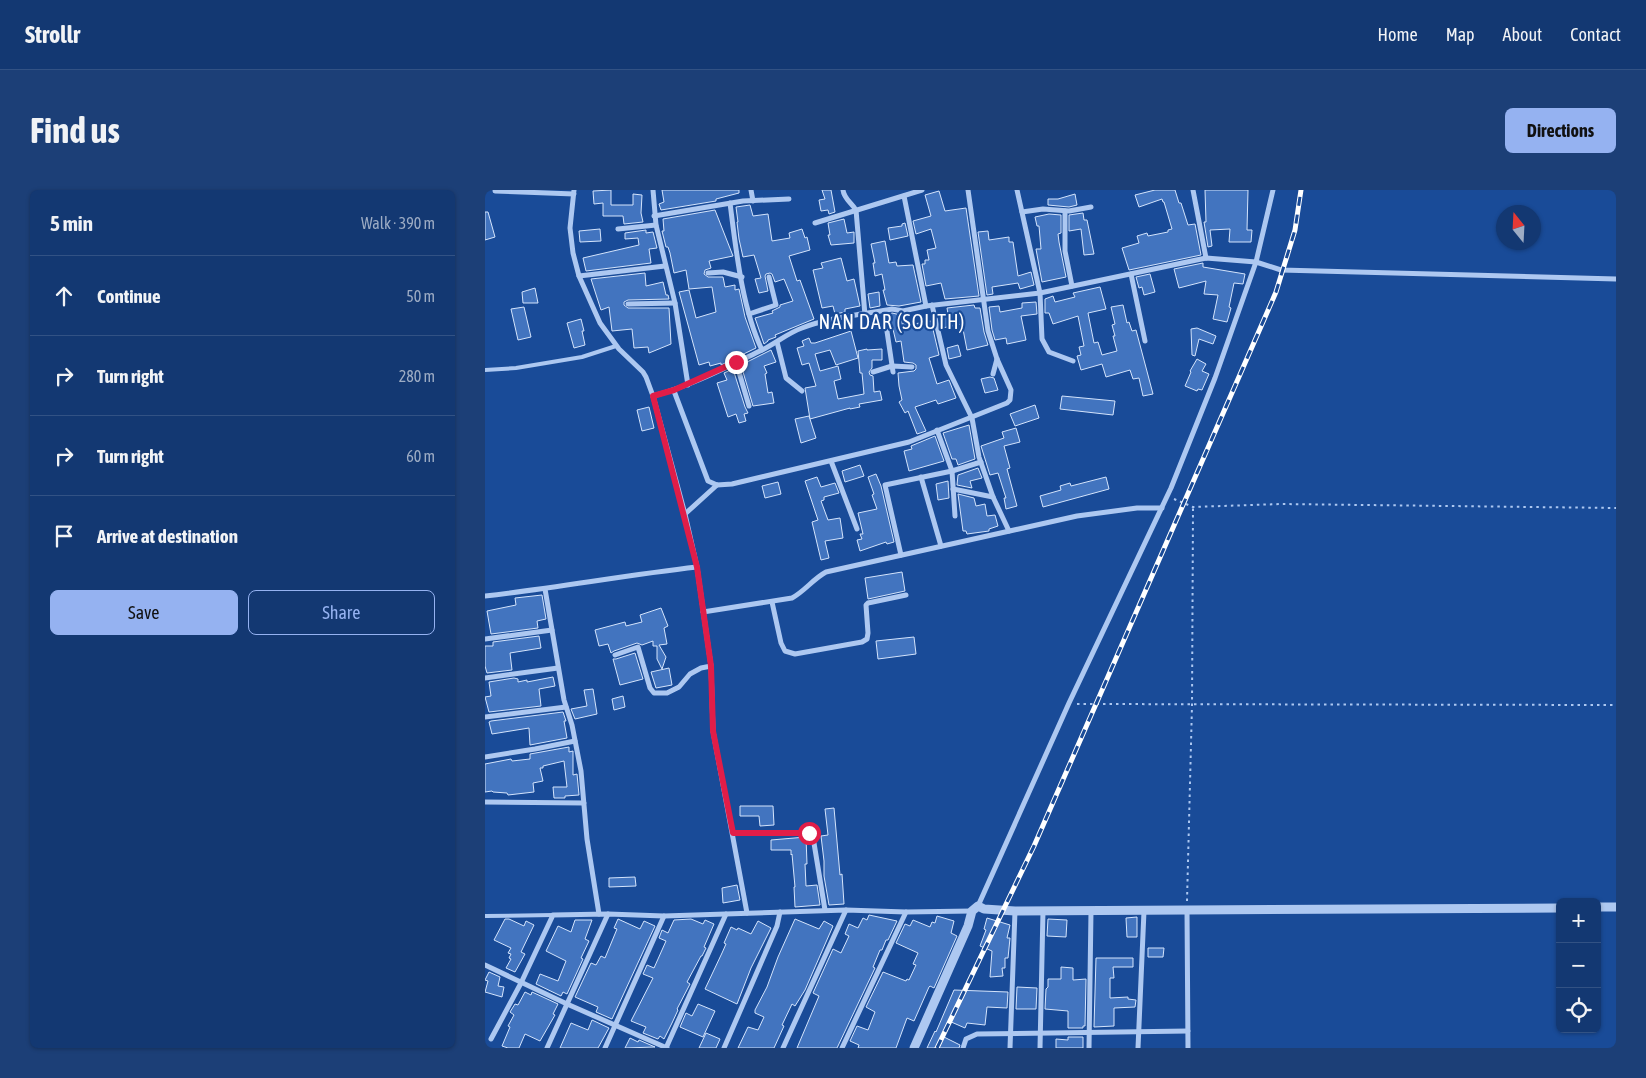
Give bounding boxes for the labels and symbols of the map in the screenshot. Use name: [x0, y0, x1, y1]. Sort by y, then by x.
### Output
north arrow: [1496, 205, 1541, 250]
district label: NAN DAR (SOUTH): [819, 310, 965, 333]
route end: [725, 351, 748, 374]
route start: [798, 822, 821, 845]

